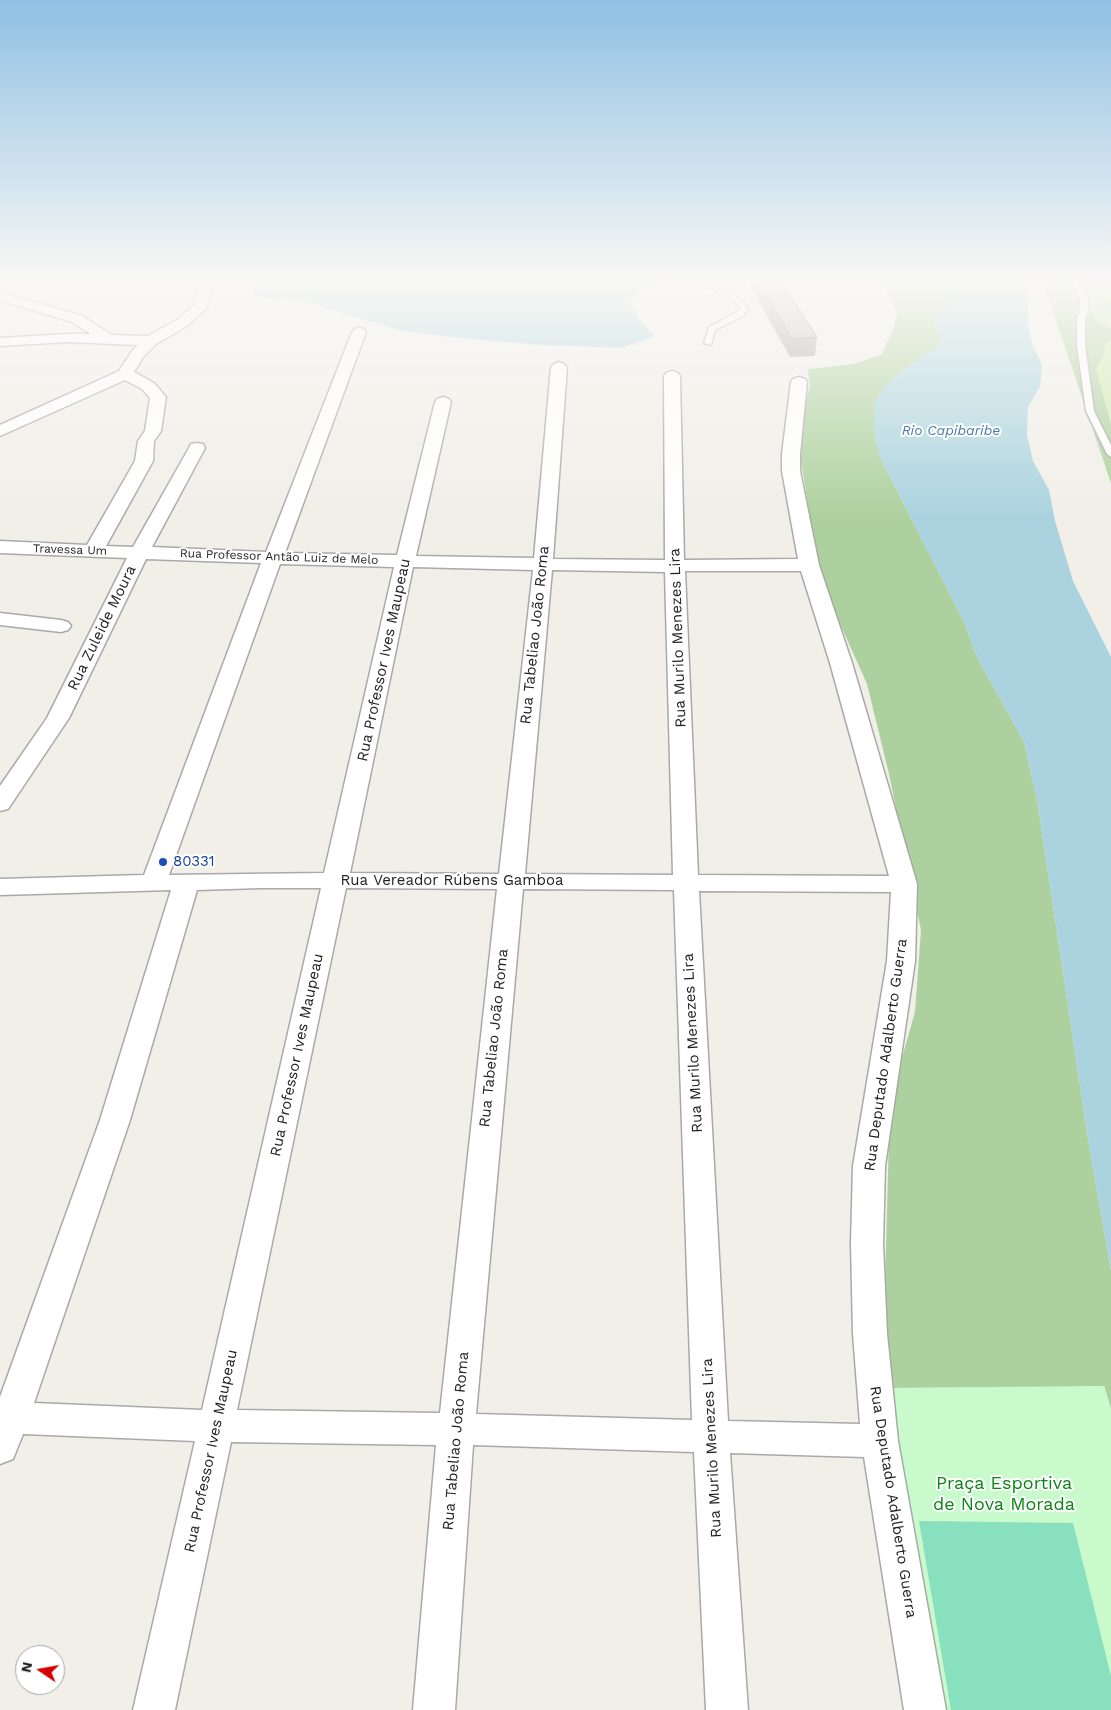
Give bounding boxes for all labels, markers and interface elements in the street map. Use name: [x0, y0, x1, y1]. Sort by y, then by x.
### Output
water label: Rio Capibaribe: [902, 423, 1000, 439]
street label: Travessa Um: [33, 542, 107, 558]
street label: Rua Tabeliao João Roma: [517, 545, 553, 725]
street label: Rua Professor Antão Luiz de Melo: [180, 546, 378, 568]
street label: Rua Murilo Menezes Lira: [666, 548, 690, 728]
street label: Rua Professor Ives Maupeau: [354, 557, 414, 763]
street label: Rua Zuleide Moura: [64, 563, 140, 693]
place label: 80331: [173, 853, 215, 871]
marker: 80331: [157, 856, 169, 868]
street label: Rua Vereador Rúbens Gamboa: [341, 872, 563, 890]
street label: Rua Deputado Adalberto Guerra: [861, 938, 911, 1172]
street label: Rua Tabeliao João Roma: [476, 948, 512, 1128]
street label: Rua Professor Ives Maupeau: [267, 952, 327, 1158]
street label: Rua Murilo Menezes Lira: [679, 953, 707, 1133]
street label: Rua Professor Ives Maupeau: [181, 1348, 241, 1554]
street label: Rua Tabeliao João Roma: [439, 1351, 473, 1531]
street label: Rua Murilo Menezes Lira: [698, 1358, 726, 1538]
street label: Rua Deputado Adalberto Guerra: [866, 1385, 920, 1619]
park label: Praça Esportiva de Nova Morada: [933, 1473, 1075, 1516]
north arrow: [15, 1645, 65, 1695]
text: N: [17, 1660, 35, 1674]

